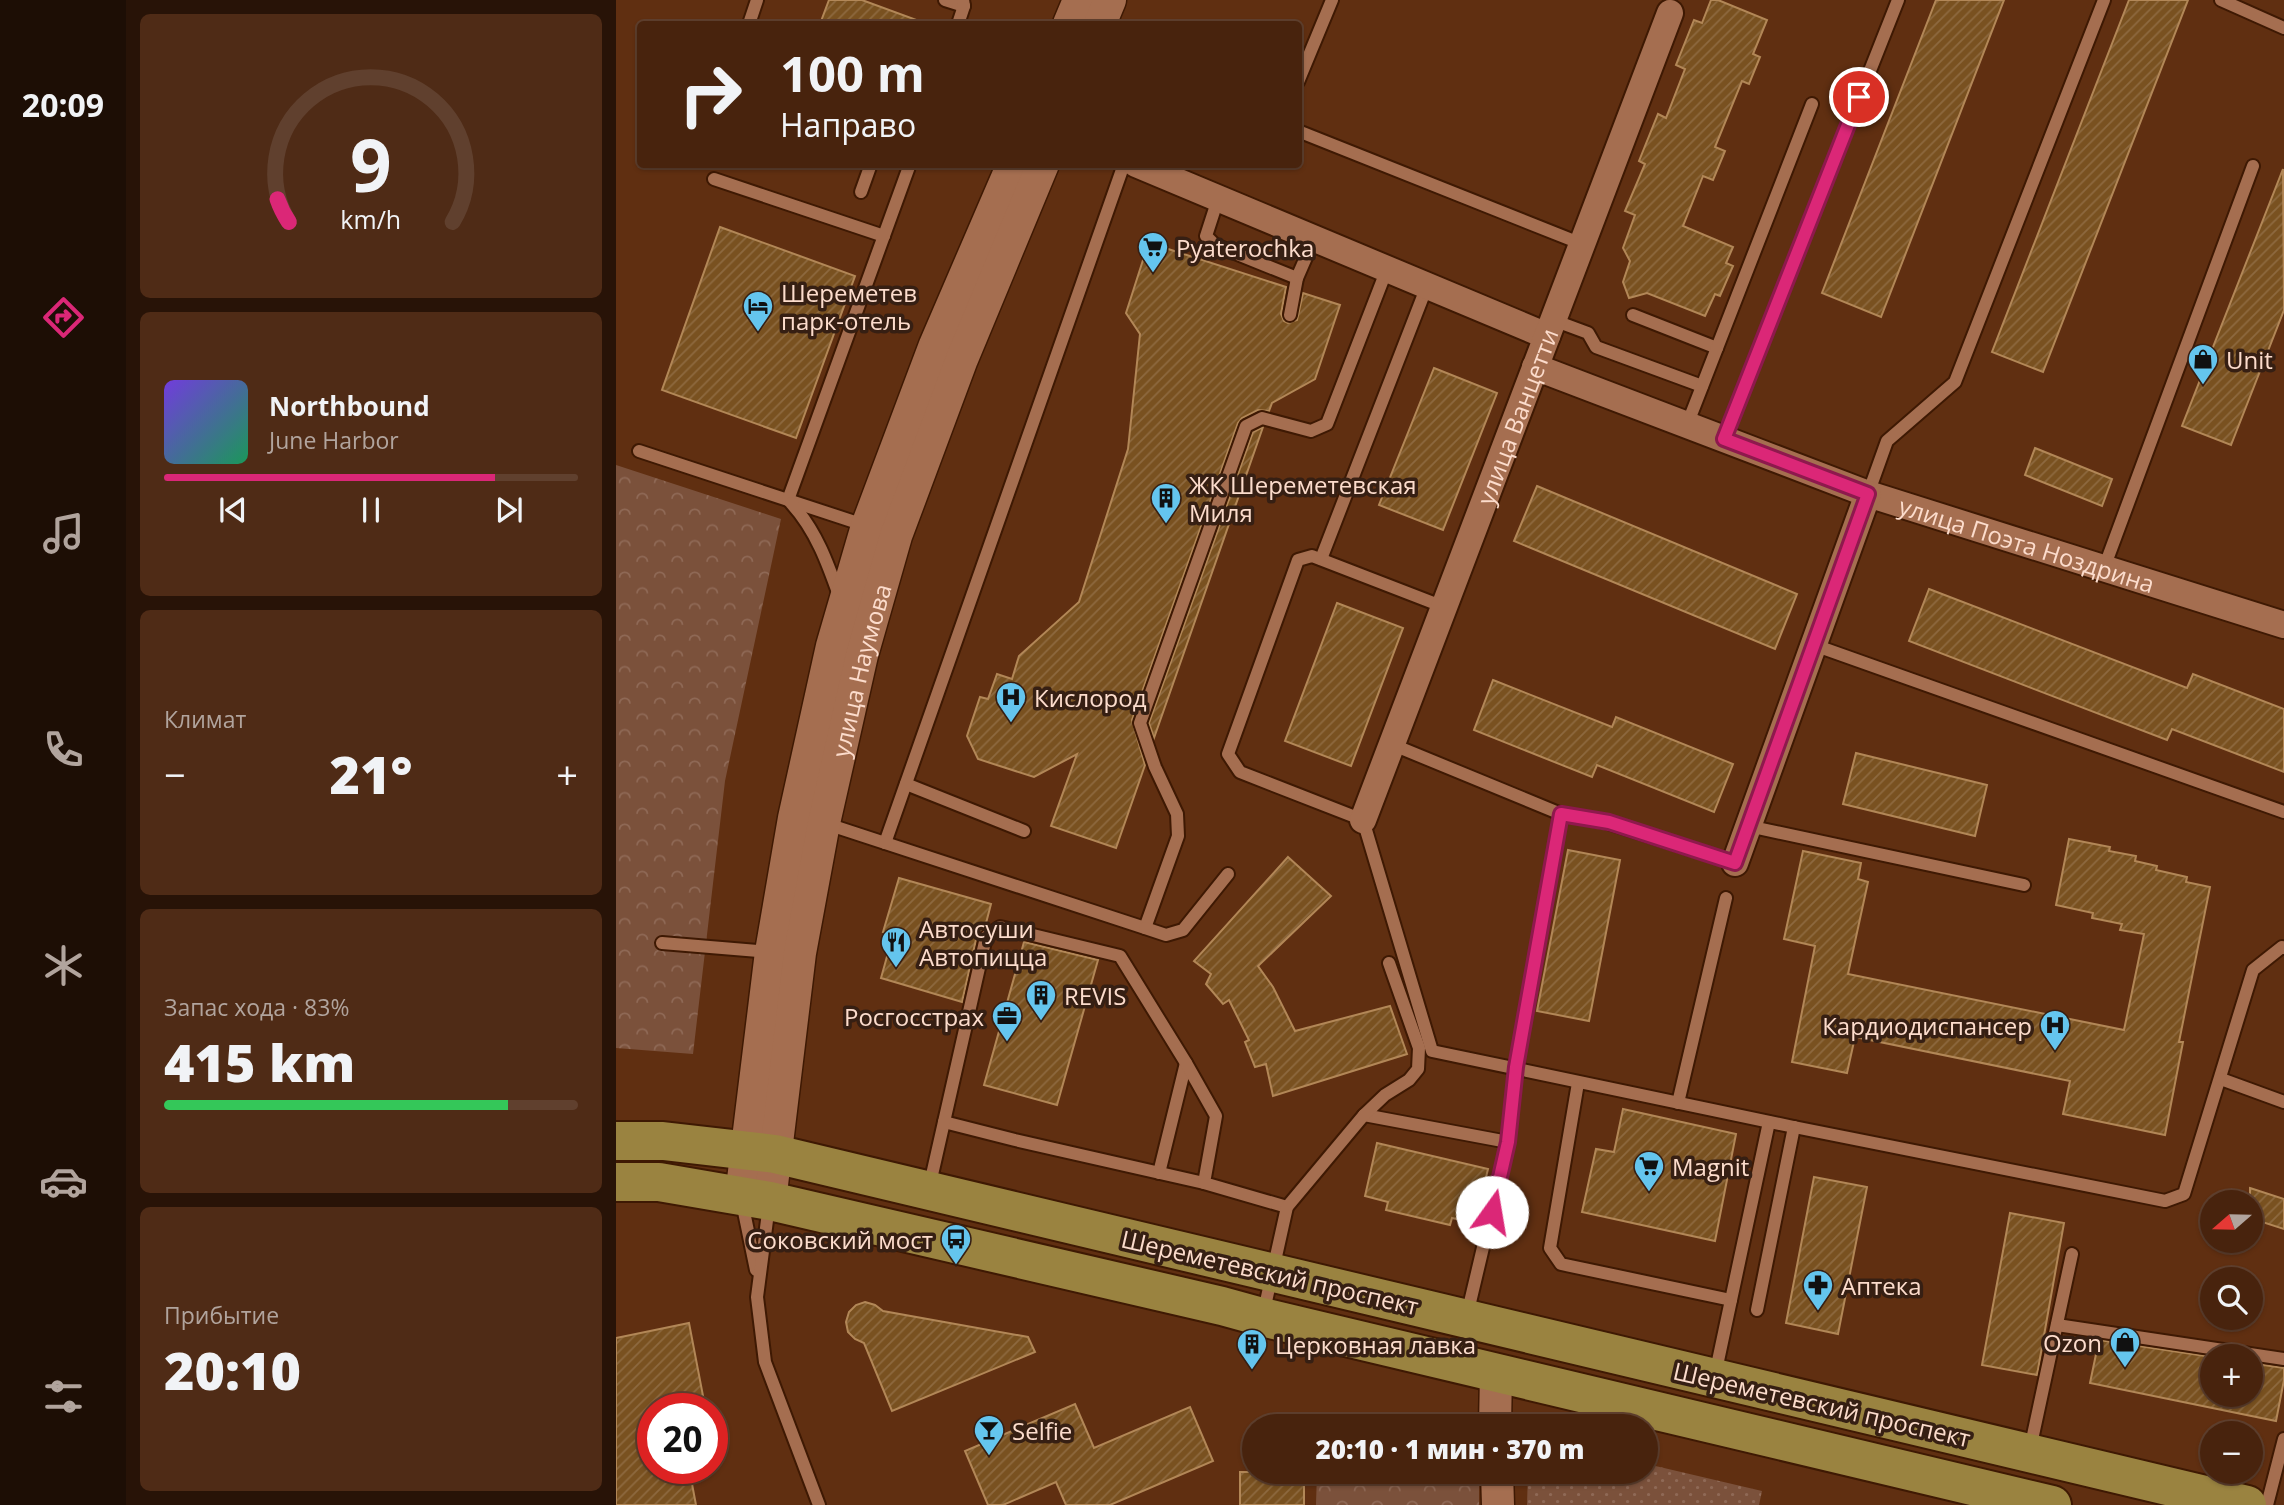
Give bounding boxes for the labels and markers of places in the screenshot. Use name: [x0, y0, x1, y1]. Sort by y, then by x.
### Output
pin: [1829, 67, 1889, 127]
supermarket icon: Pyaterochka: [1136, 230, 1170, 274]
place label: Pyaterochka: [1176, 231, 1314, 264]
place label: Шереметев парк-отель: [781, 276, 917, 337]
hotel icon: Шереметев парк-отель: [741, 289, 775, 333]
shop icon: Unit: [2186, 342, 2220, 386]
place label: Unit: [2226, 343, 2273, 376]
place label: ЖК Шереметевская Миля: [1189, 468, 1417, 529]
building icon: ЖК Шереметевская Миля: [1149, 481, 1183, 525]
hospital icon: Кислород: [994, 680, 1028, 724]
place label: Кислород: [1034, 681, 1147, 714]
place label: Автосуши Автопицца: [919, 912, 1047, 973]
restaurant icon: Автосуши Автопицца: [879, 925, 913, 969]
building icon: REVIS: [1024, 978, 1058, 1022]
place label: REVIS: [1064, 979, 1126, 1012]
office icon: Росгосстрах: [990, 999, 1024, 1043]
place label: Росгосстрах: [844, 1000, 984, 1033]
hospital icon: Кардиодиспансер: [2038, 1008, 2072, 1052]
place label: Кардиодиспансер: [1822, 1009, 2032, 1042]
supermarket icon: Magnit: [1632, 1149, 1666, 1193]
place label: Magnit: [1672, 1150, 1749, 1183]
bus stop icon: Соковский мост: [939, 1222, 973, 1266]
place label: Соковский мост: [747, 1223, 933, 1256]
pharmacy icon: Аптека: [1801, 1268, 1835, 1312]
place label: Аптека: [1841, 1269, 1922, 1302]
shop icon: Ozon: [2108, 1325, 2142, 1369]
place label: Ozon: [2043, 1326, 2102, 1359]
building icon: Церковная лавка: [1235, 1327, 1269, 1371]
place label: Церковная лавка: [1275, 1328, 1476, 1361]
bar icon: Selfie: [972, 1413, 1006, 1457]
place label: Selfie: [1012, 1414, 1072, 1447]

